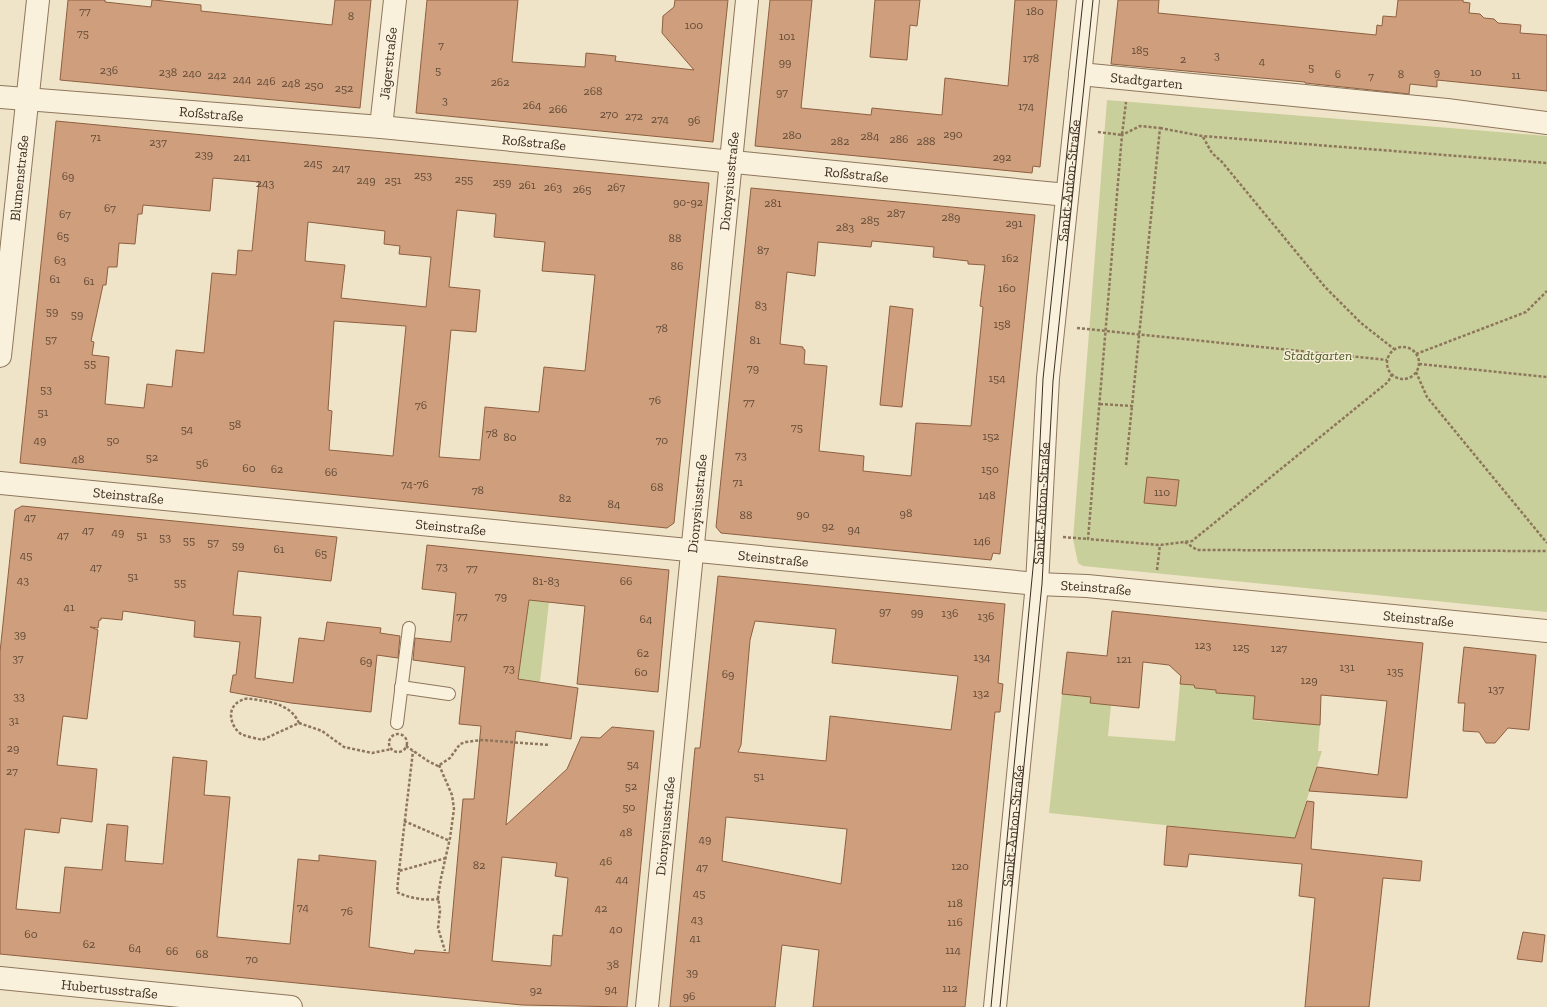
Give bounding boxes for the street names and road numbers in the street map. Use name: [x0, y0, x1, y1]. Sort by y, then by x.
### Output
street label: Jägerstraße: [376, 26, 400, 100]
street label: Stadtgarten: [1110, 69, 1184, 93]
street label: Roßstraße: [179, 103, 245, 125]
street label: Sankt-Anton-Straße: [1054, 118, 1084, 242]
street label: Dionysiusstraße: [716, 130, 742, 231]
street label: Roßstraße: [501, 131, 567, 154]
street label: Blumenstraße: [6, 134, 32, 222]
street label: Roßstraße: [824, 162, 890, 186]
street label: Sankt-Anton-Straße: [1030, 441, 1053, 565]
street label: Dionysiusstraße: [684, 453, 710, 554]
street label: Steinstraße: [92, 484, 165, 507]
street label: Steinstraße: [415, 515, 487, 539]
street label: Steinstraße: [737, 546, 810, 570]
street label: Steinstraße: [1060, 576, 1133, 599]
street label: Steinstraße: [1382, 607, 1455, 630]
street label: Sankt-Anton-Straße: [998, 764, 1028, 888]
street label: Dionysiusstraße: [652, 775, 678, 876]
street label: Hubertusstraße: [60, 976, 159, 1002]

